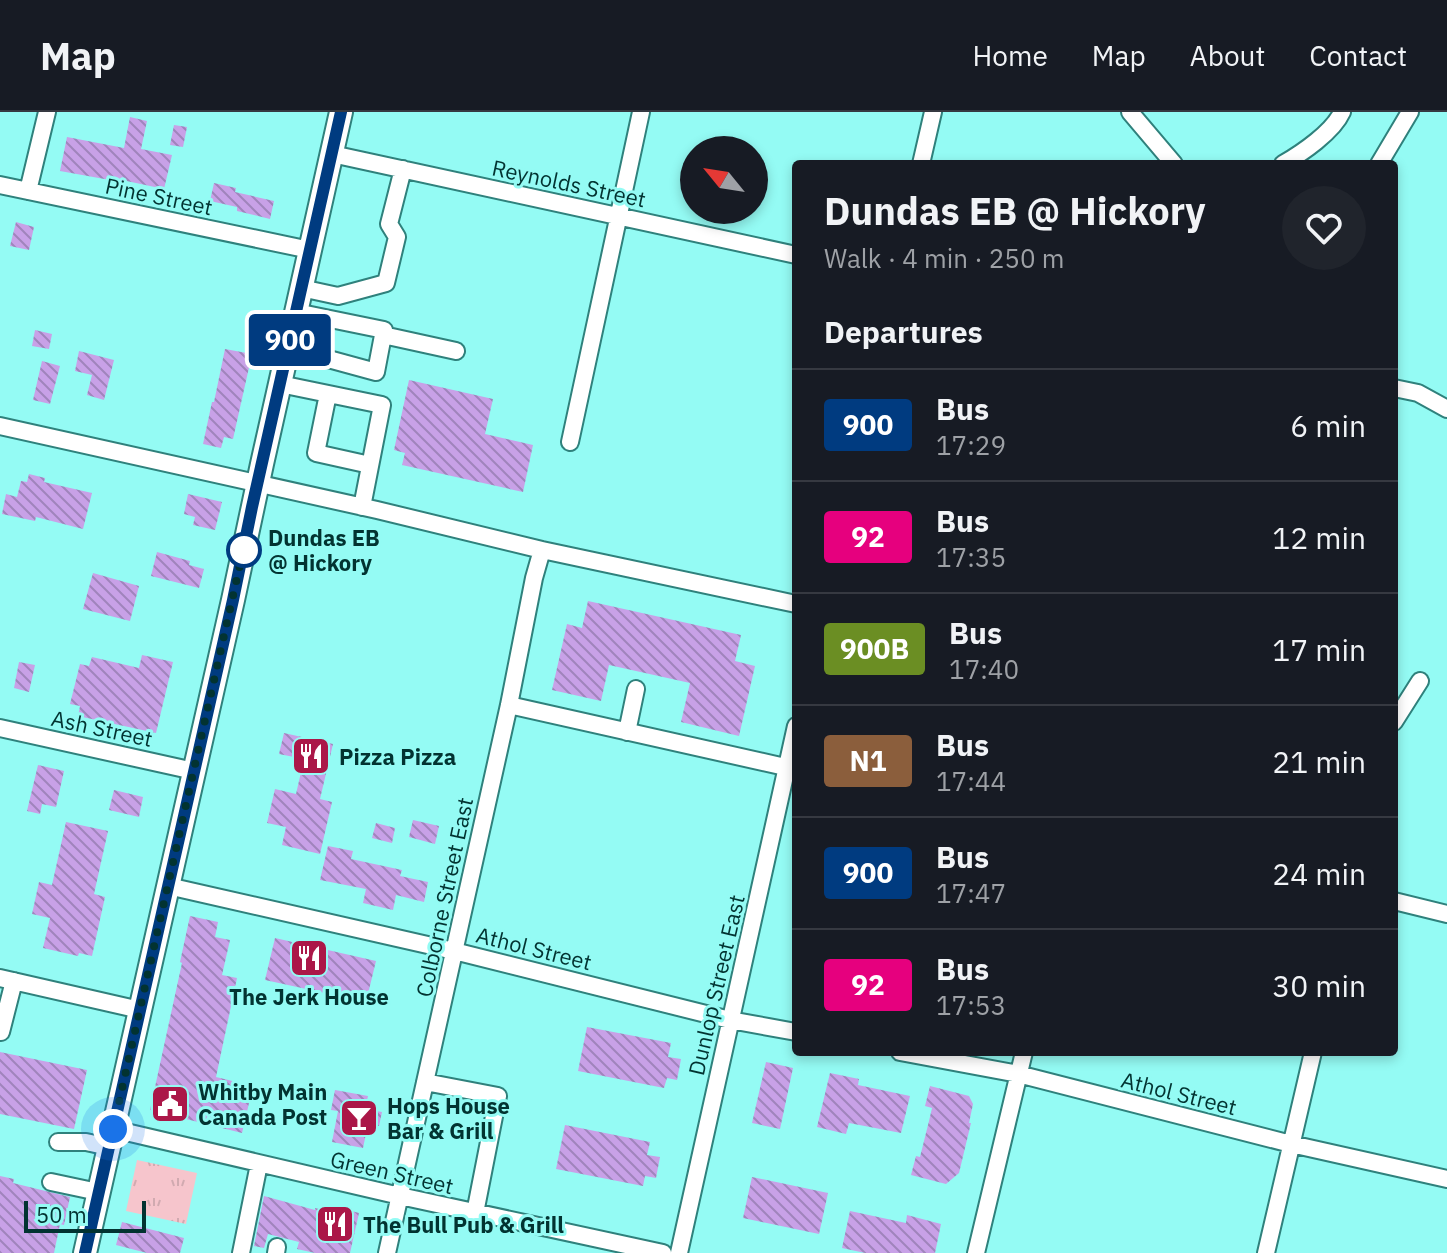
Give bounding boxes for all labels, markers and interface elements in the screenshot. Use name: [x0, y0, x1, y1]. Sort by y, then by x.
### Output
text: Map: [40, 31, 116, 80]
text: Home: [972, 37, 1048, 74]
text: Map: [1092, 37, 1146, 74]
text: About: [1190, 37, 1265, 74]
text: Contact: [1309, 37, 1407, 74]
north arrow: [680, 136, 768, 224]
map controls: [680, 136, 768, 224]
street label: Reynolds Street: [489, 153, 649, 213]
street label: Pine Street: [103, 170, 215, 222]
text: Dundas EB @ Hickory: [824, 186, 1206, 235]
button: heart: [1282, 186, 1366, 270]
text: Walk · 4 min · 250 m: [824, 241, 1064, 275]
text: Departures: [824, 312, 983, 351]
line badge: 900: [244, 314, 336, 366]
text: 900: [265, 321, 315, 358]
text: Bus: [936, 389, 989, 428]
text: 900: [843, 406, 893, 443]
text: 6 min: [1290, 406, 1366, 445]
text: 17:29: [936, 428, 1006, 462]
text: Bus: [936, 501, 989, 540]
text: 92: [851, 518, 885, 555]
text: 12 min: [1272, 518, 1366, 557]
place label: Dundas EB @ Hickory: [268, 523, 380, 577]
marker: Dundas EB @ Hickory: [227, 533, 261, 567]
text: 17:35: [936, 540, 1006, 574]
text: Bus: [949, 613, 1002, 652]
text: 900B: [840, 630, 909, 667]
text: 17 min: [1272, 630, 1366, 669]
text: 17:40: [949, 652, 1019, 686]
street label: Ash Street: [49, 703, 155, 753]
text: Bus: [936, 725, 989, 764]
restaurant icon: Pizza Pizza: [290, 735, 332, 777]
place label: Pizza Pizza: [339, 742, 456, 771]
text: N1: [849, 742, 887, 779]
text: 21 min: [1272, 742, 1366, 781]
text: 17:44: [936, 764, 1006, 798]
street label: Colborne Street East: [409, 795, 479, 999]
text: Bus: [936, 837, 989, 876]
text: 900: [843, 854, 893, 891]
text: 24 min: [1272, 854, 1366, 893]
text: 17:47: [936, 876, 1006, 910]
street label: Dunlop Street East: [681, 892, 751, 1078]
street label: Athol Street: [473, 920, 595, 976]
restaurant icon: The Jerk House: [288, 937, 330, 979]
text: Bus: [936, 949, 989, 988]
text: 92: [851, 966, 885, 1003]
text: 30 min: [1272, 966, 1366, 1005]
place label: The Jerk House: [229, 982, 389, 1011]
text: 17:53: [936, 988, 1006, 1022]
street label: Athol Street: [1118, 1065, 1240, 1121]
place label: Whitby Main Canada Post: [198, 1077, 327, 1131]
public building icon: Whitby Main Canada Post: [149, 1083, 191, 1125]
place label: Hops House Bar & Grill: [387, 1091, 510, 1145]
bar icon: Hops House Bar & Grill: [338, 1097, 380, 1139]
your location: [93, 1109, 133, 1149]
street label: Green Street: [328, 1144, 456, 1200]
scale bar: [24, 1197, 146, 1233]
text: 50 m: [36, 1200, 87, 1229]
restaurant icon: The Bull Pub & Grill: [314, 1203, 356, 1245]
place label: The Bull Pub & Grill: [363, 1210, 564, 1239]

